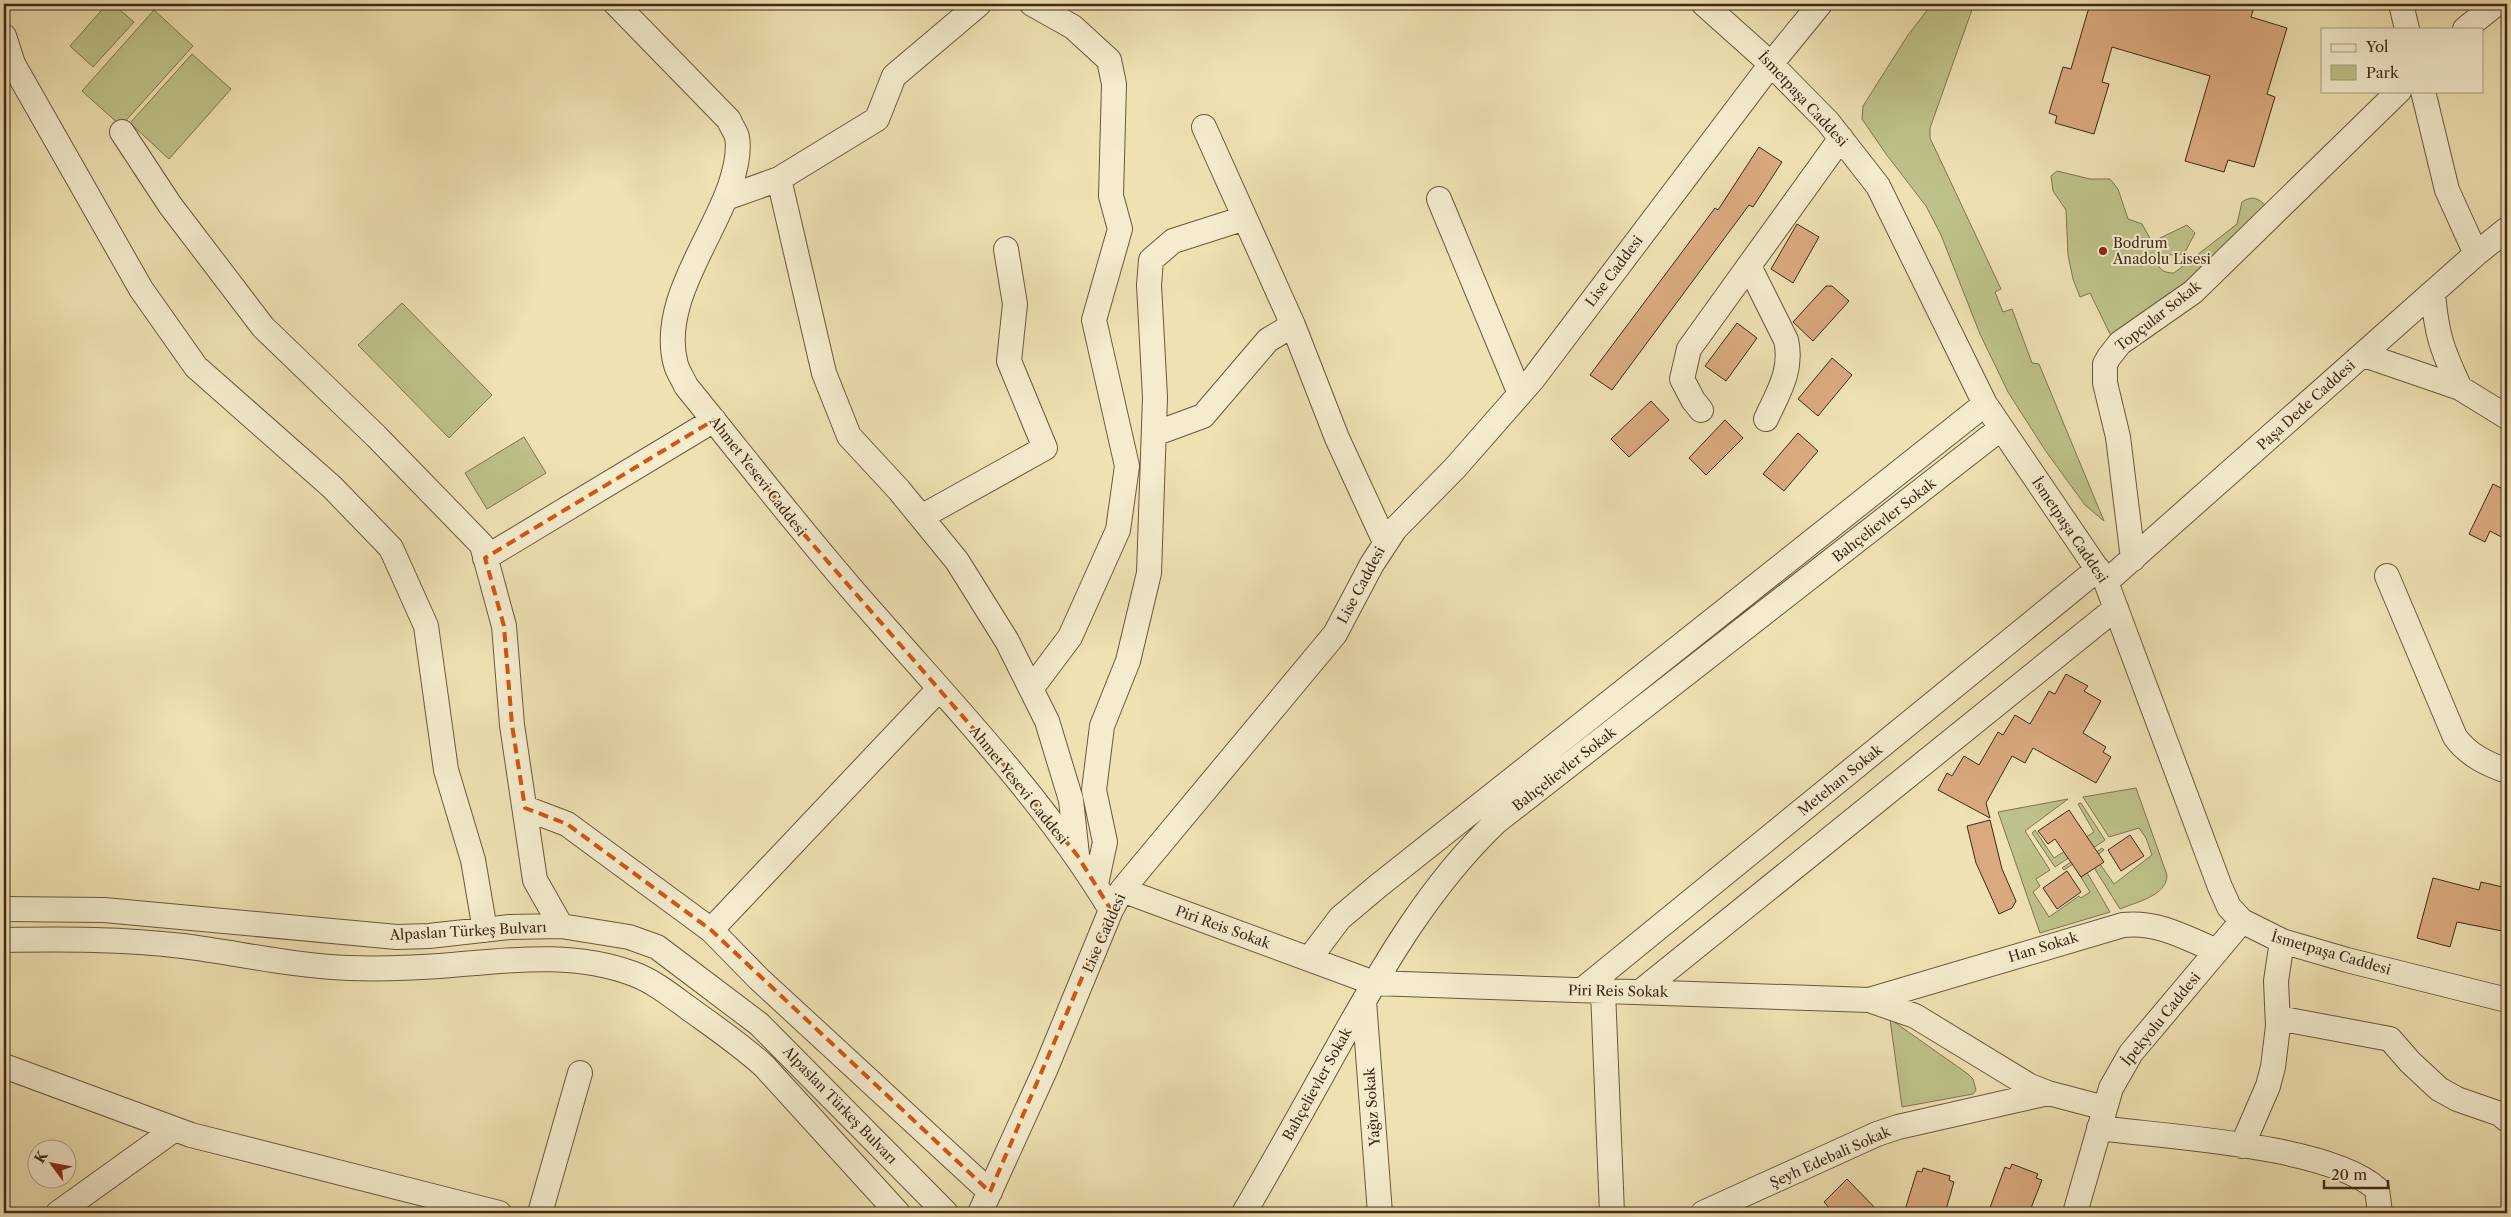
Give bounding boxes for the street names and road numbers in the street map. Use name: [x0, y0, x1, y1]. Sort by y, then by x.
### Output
street label: İsmetpaşa Caddesi: [1754, 48, 1852, 150]
street label: Lise Caddesi: [1581, 232, 1647, 310]
street label: Topçular Sokak: [2112, 276, 2205, 355]
street label: Paşa Dede Caddesi: [2253, 356, 2359, 454]
street label: Ahmet Yesevi Caddesi: [705, 412, 810, 539]
street label: Bahçelievler Sokak: [1829, 473, 1940, 566]
street label: İsmetpaşa Caddesi: [2028, 474, 2112, 586]
street label: Lise Caddesi: [1333, 543, 1389, 627]
street label: Ahmet Yesevi Caddesi: [965, 721, 1072, 848]
street label: Bahçelievler Sokak: [1509, 722, 1620, 815]
street label: Metehan Sokak: [1794, 740, 1887, 820]
street label: Lise Caddesi: [1079, 891, 1129, 975]
street label: Piri Reis Sokak: [1173, 901, 1274, 953]
street label: Alpaslan Türkeş Bulvarı: [388, 918, 547, 944]
street label: İsmetpaşa Caddesi: [2269, 927, 2393, 979]
street label: Han Sokak: [2006, 928, 2081, 966]
street label: İpekyolu Caddesi: [2118, 969, 2204, 1069]
street label: Piri Reis Sokak: [1568, 981, 1669, 1001]
street label: Bahçelievler Sokak: [1279, 1024, 1356, 1144]
street label: Alpaslan Türkeş Bulvarı: [778, 1042, 901, 1168]
street label: Yağız Sokak: [1360, 1066, 1384, 1148]
street label: Şeyh Edebali Sokak: [1767, 1122, 1894, 1192]

